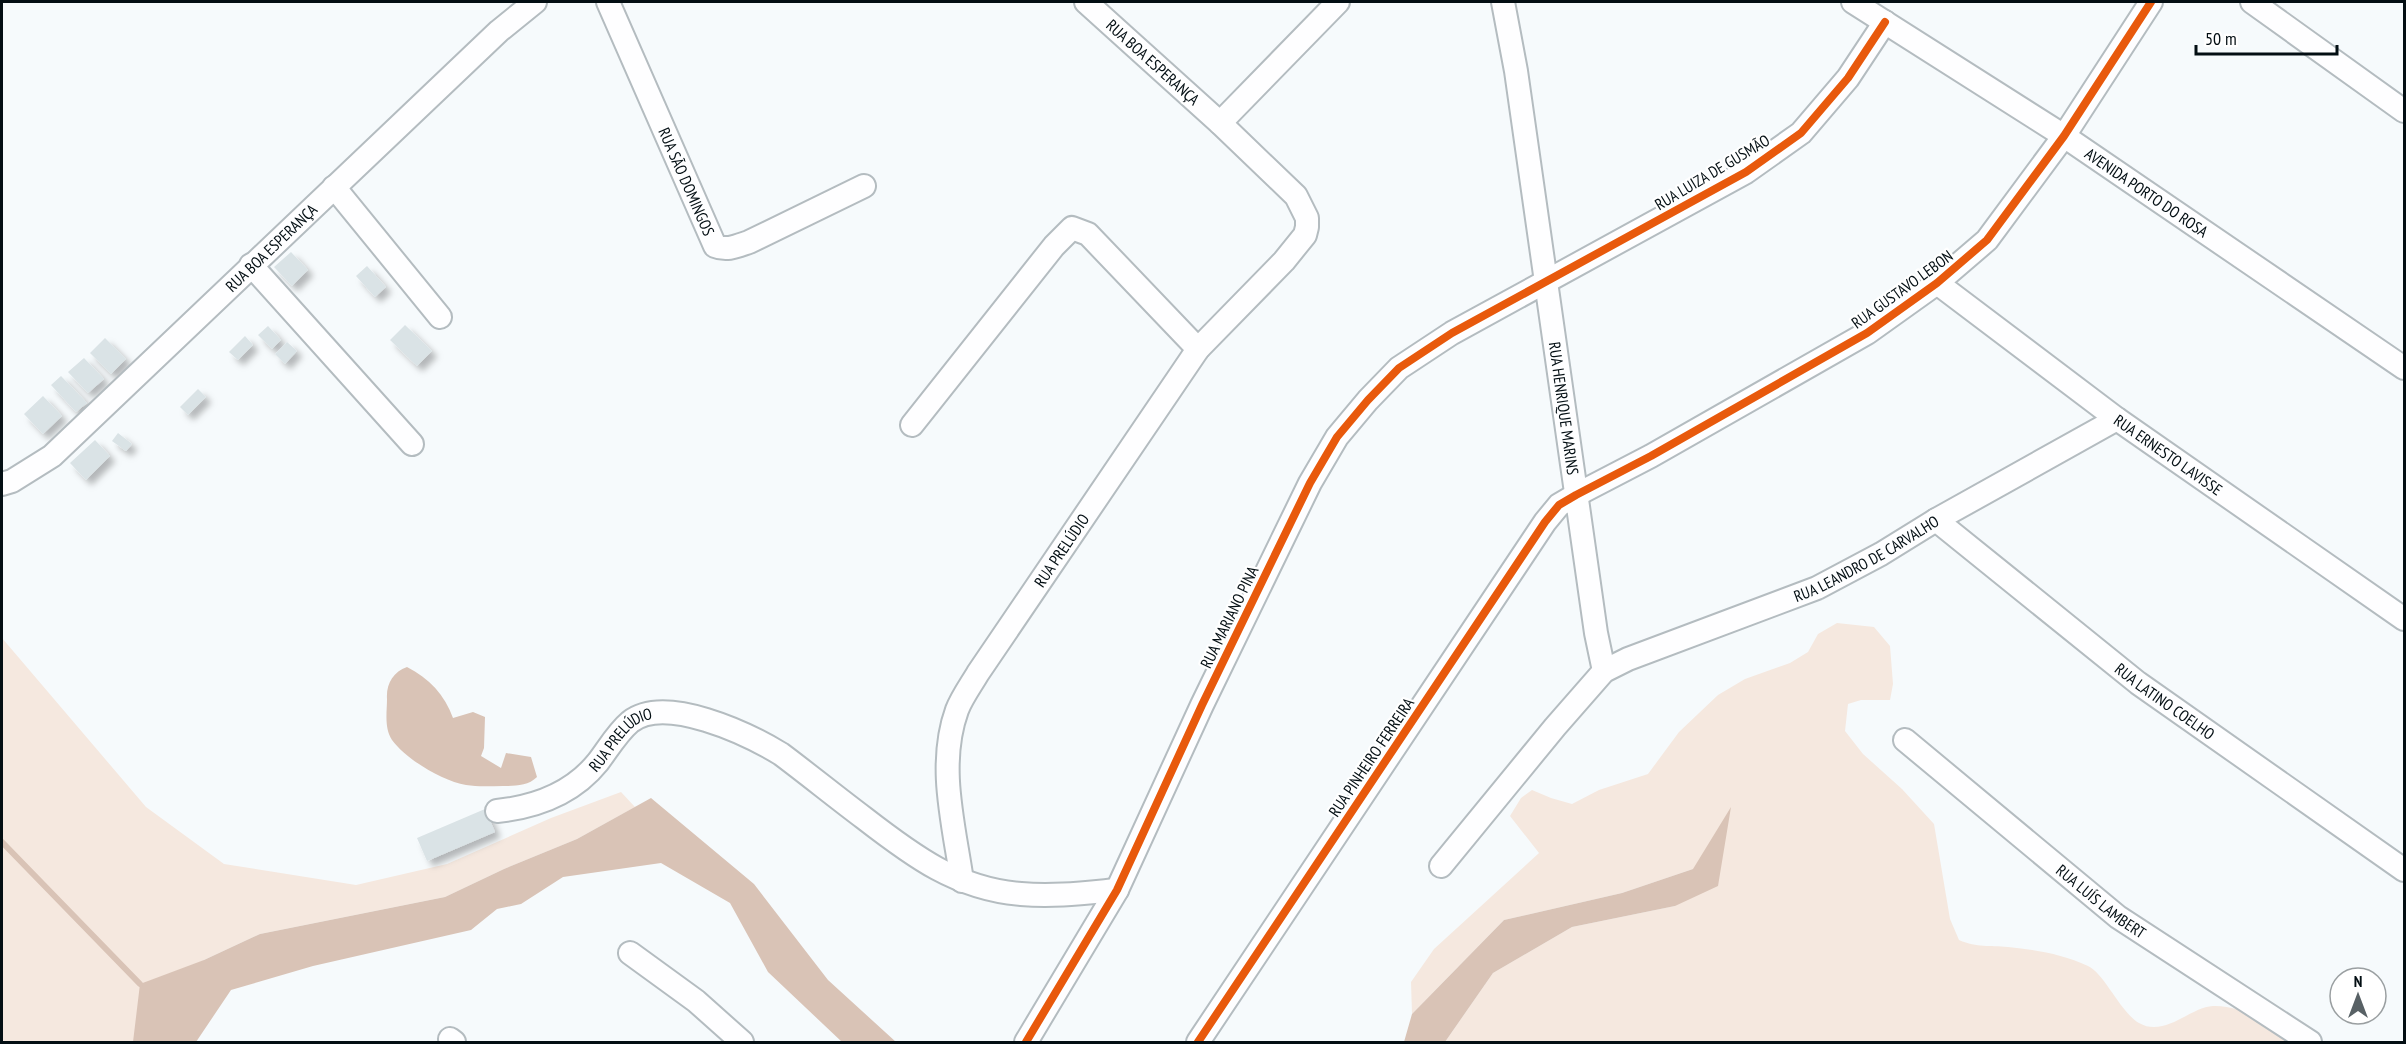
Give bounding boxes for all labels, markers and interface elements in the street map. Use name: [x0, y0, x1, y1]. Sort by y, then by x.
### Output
street label: RUA BOA ESPERANÇA: [1102, 15, 1204, 109]
scale bar: [2196, 18, 2337, 56]
text: 50 m: [2205, 27, 2237, 50]
street label: RUA SÃO DOMINGOS: [654, 124, 719, 239]
street label: RUA LUIZA DE GUSMÃO: [1651, 130, 1773, 214]
street label: AVENIDA PORTO DO ROSA: [2081, 143, 2212, 242]
street label: RUA BOA ESPERANÇA: [221, 199, 321, 296]
street label: RUA GUSTAVO LEBON: [1847, 246, 1957, 332]
street label: RUA HENRIQUE MARINS: [1545, 341, 1583, 476]
street label: RUA ERNESTO LAVISSE: [2110, 410, 2226, 499]
street label: RUA PRELÚDIO: [1029, 510, 1093, 591]
street label: RUA LEANDRO DE CARVALHO: [1791, 511, 1943, 606]
street label: RUA MARIANO PINA: [1196, 562, 1263, 671]
street label: RUA LATINO COELHO: [2111, 658, 2219, 744]
street label: RUA PINHEIRO FERREIRA: [1324, 693, 1418, 820]
street label: RUA PRELÚDIO: [584, 703, 654, 776]
street label: RUA LUÍS LAMBERT: [2052, 860, 2150, 942]
north arrow: [2328, 966, 2388, 1026]
text: N: [2354, 971, 2362, 991]

